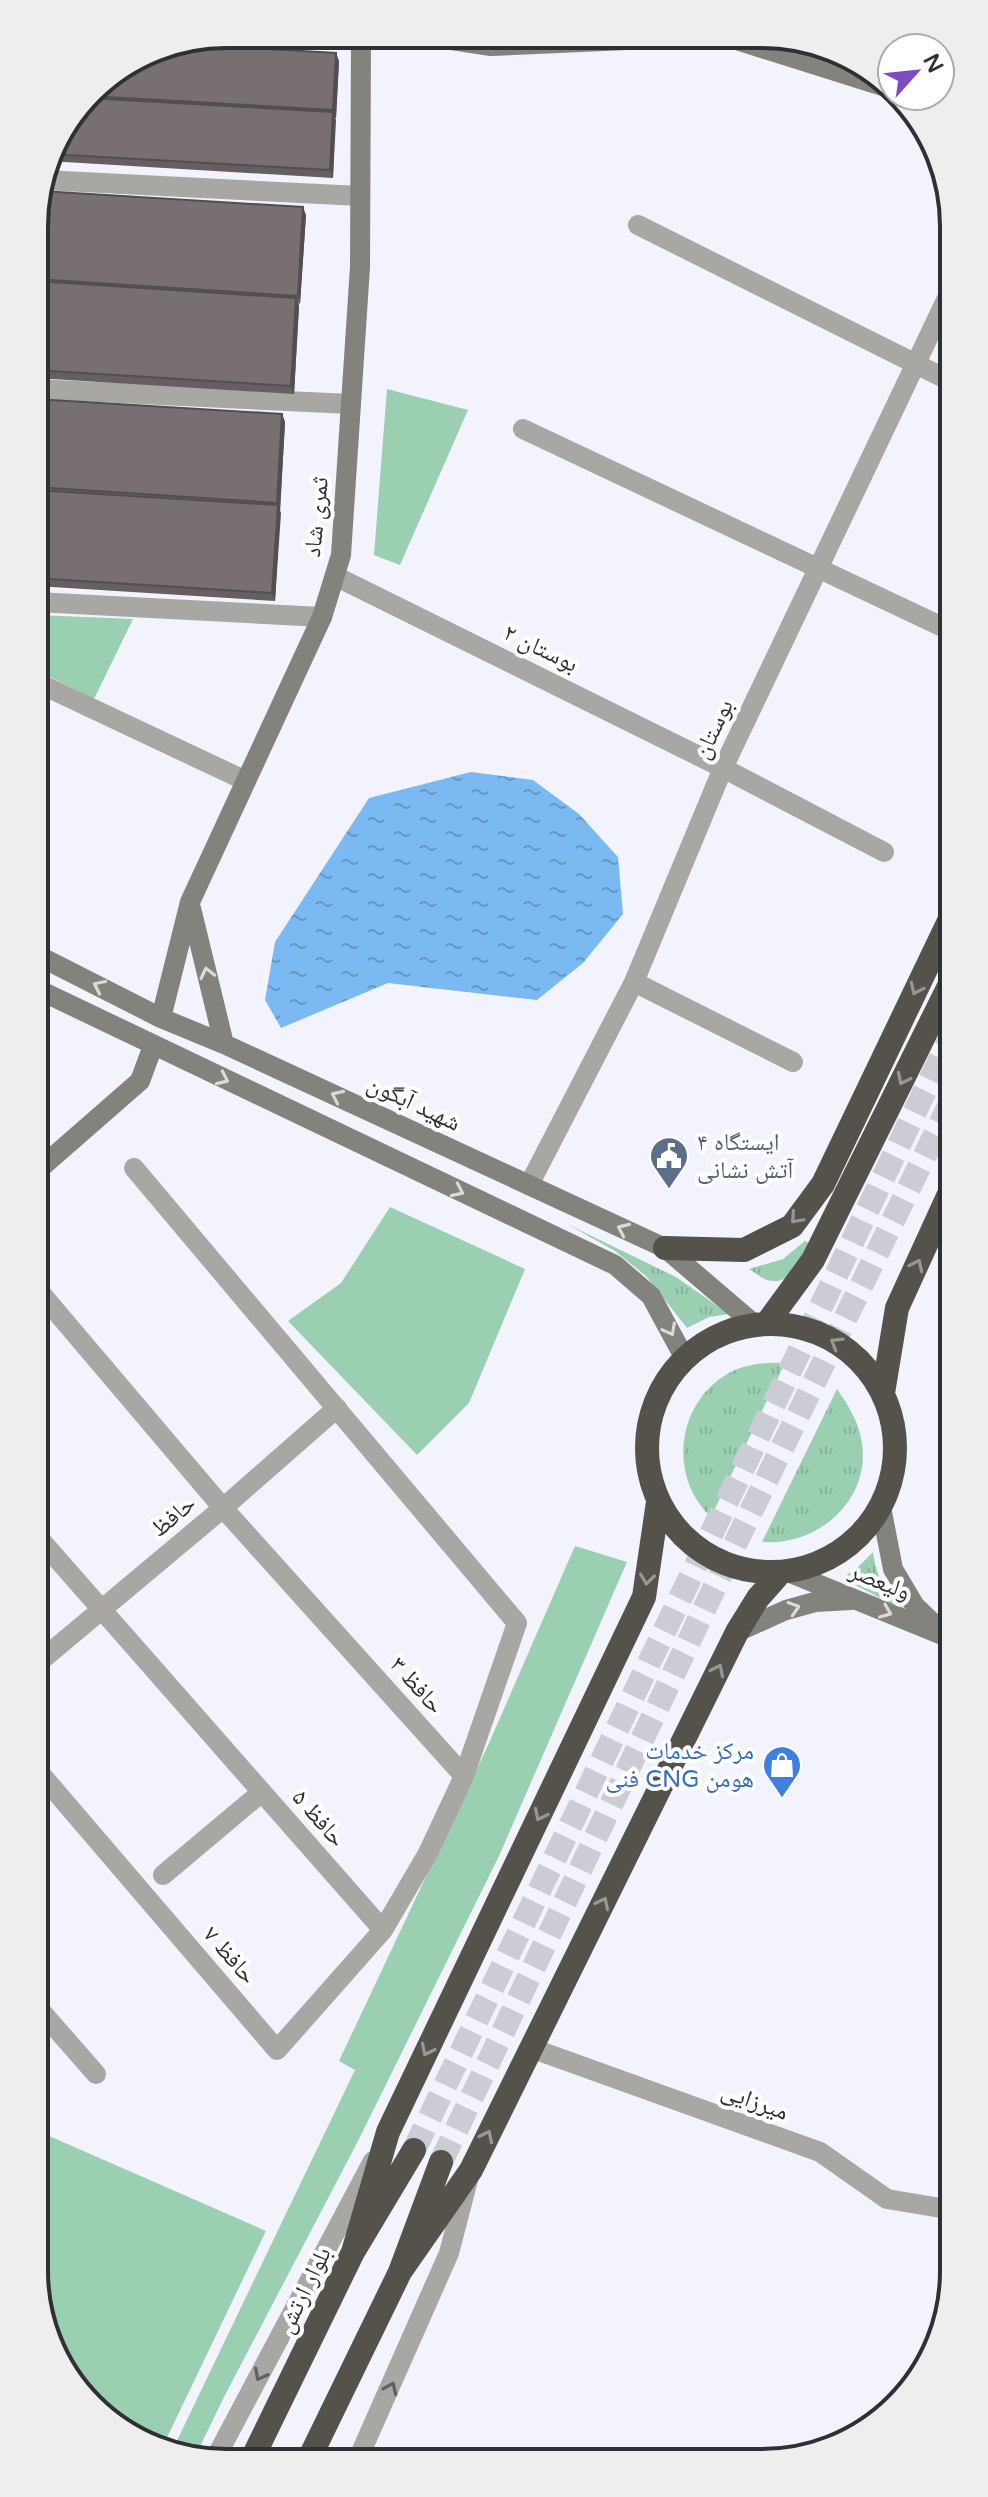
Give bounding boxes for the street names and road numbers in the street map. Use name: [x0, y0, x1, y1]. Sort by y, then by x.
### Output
street label: ثمری شاد: [298, 475, 335, 559]
street label: بوستان ۲: [499, 618, 583, 679]
street label: بوستان: [687, 695, 740, 764]
street label: شهید آبگون: [362, 1069, 465, 1138]
street label: حافظ: [145, 1489, 202, 1544]
street label: ولیعصر: [844, 1556, 915, 1607]
street label: حافظ ۳: [383, 1651, 450, 1720]
street label: حافظ ۵: [286, 1784, 352, 1853]
street label: حافظ ۷: [197, 1921, 263, 1990]
street label: میرزایی: [717, 2076, 792, 2127]
street label: بلوار ارتش: [271, 2242, 338, 2338]

